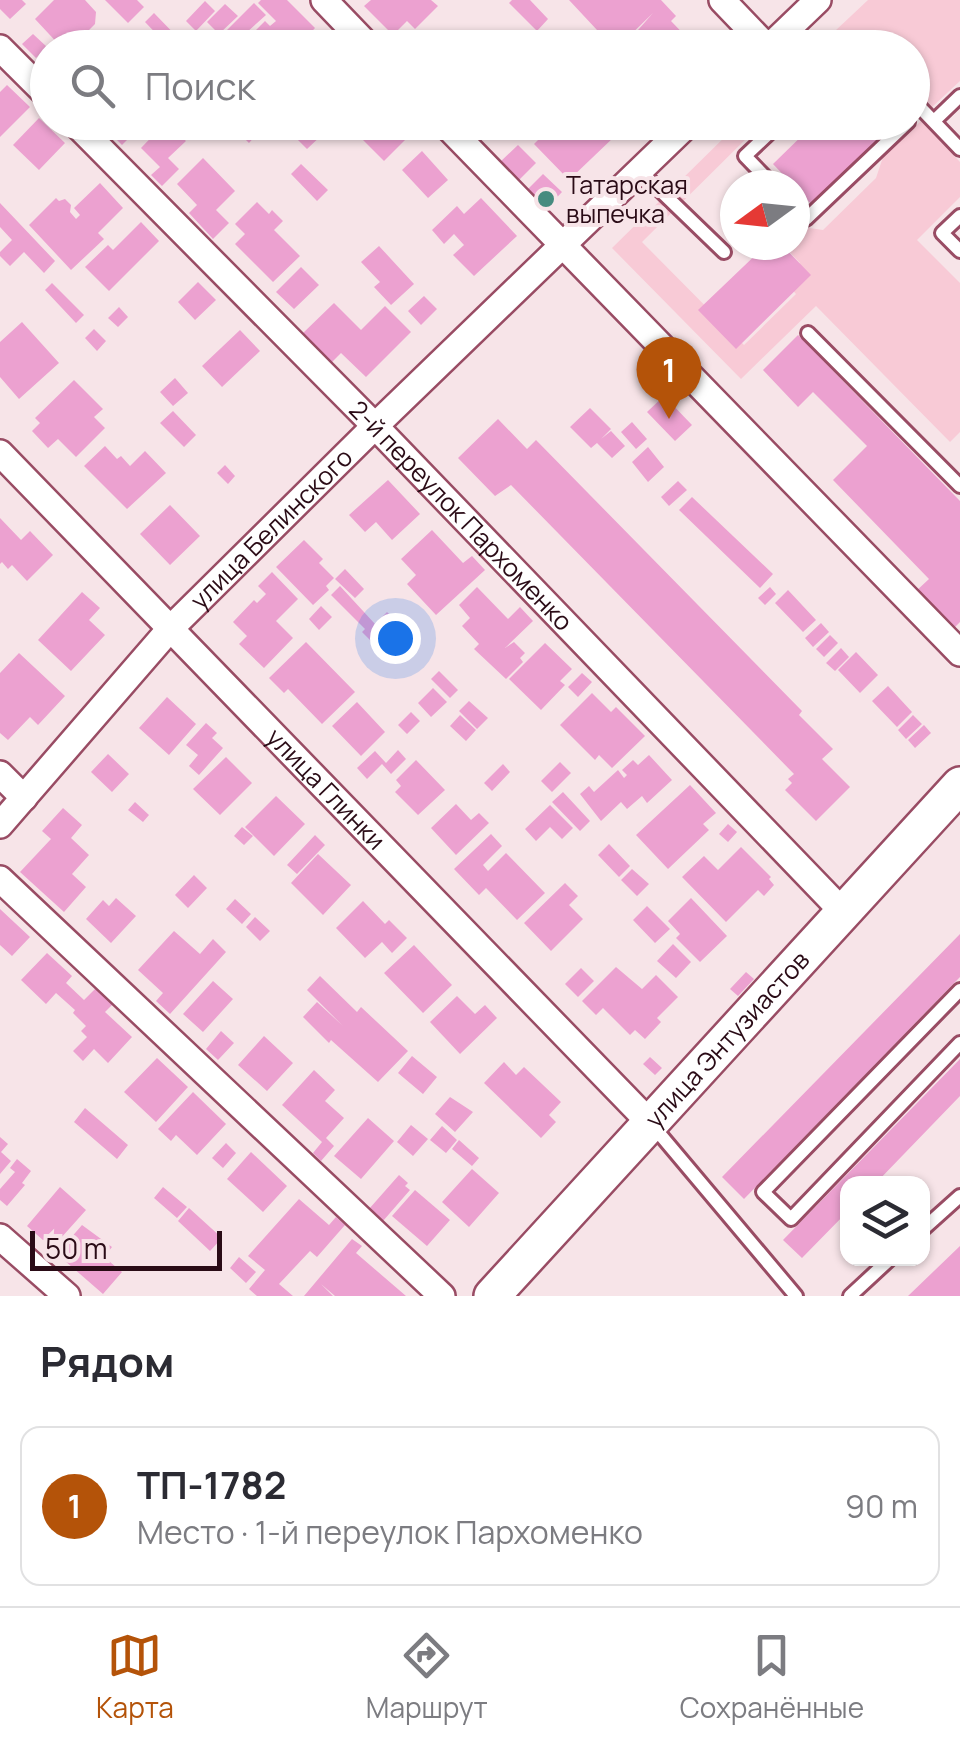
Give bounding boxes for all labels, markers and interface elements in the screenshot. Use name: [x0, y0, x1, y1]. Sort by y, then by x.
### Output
search box: [30, 30, 930, 140]
icon: search: [65, 58, 120, 113]
text: Поиск: [145, 59, 255, 111]
place label: Татарская выпечка: [566, 167, 688, 231]
north arrow: [720, 170, 810, 260]
marker: Татарская выпечка: [535, 188, 557, 210]
pin: 1: [636, 336, 702, 419]
street label: 2-й переулок Пархоменко: [342, 392, 581, 638]
street label: улица Белинского: [182, 440, 360, 617]
your location: [370, 613, 421, 664]
street label: улица Глинки: [259, 720, 393, 857]
street label: улица Энтузиастов: [637, 943, 817, 1135]
map controls: [840, 1176, 930, 1266]
button: layers: [840, 1176, 930, 1266]
scale bar: [30, 1226, 222, 1270]
text: 50 m: [45, 1229, 108, 1267]
text: Рядом: [40, 1332, 174, 1390]
text: ТП-1782: [137, 1458, 286, 1510]
text: 1: [67, 1484, 82, 1528]
text: 90 m: [845, 1484, 918, 1528]
text: Место · 1-й переулок Пархоменко: [137, 1510, 643, 1554]
tab: Карта: [96, 1628, 174, 1726]
tab: Маршрут: [366, 1628, 488, 1726]
tab: Сохранённые: [680, 1628, 864, 1726]

